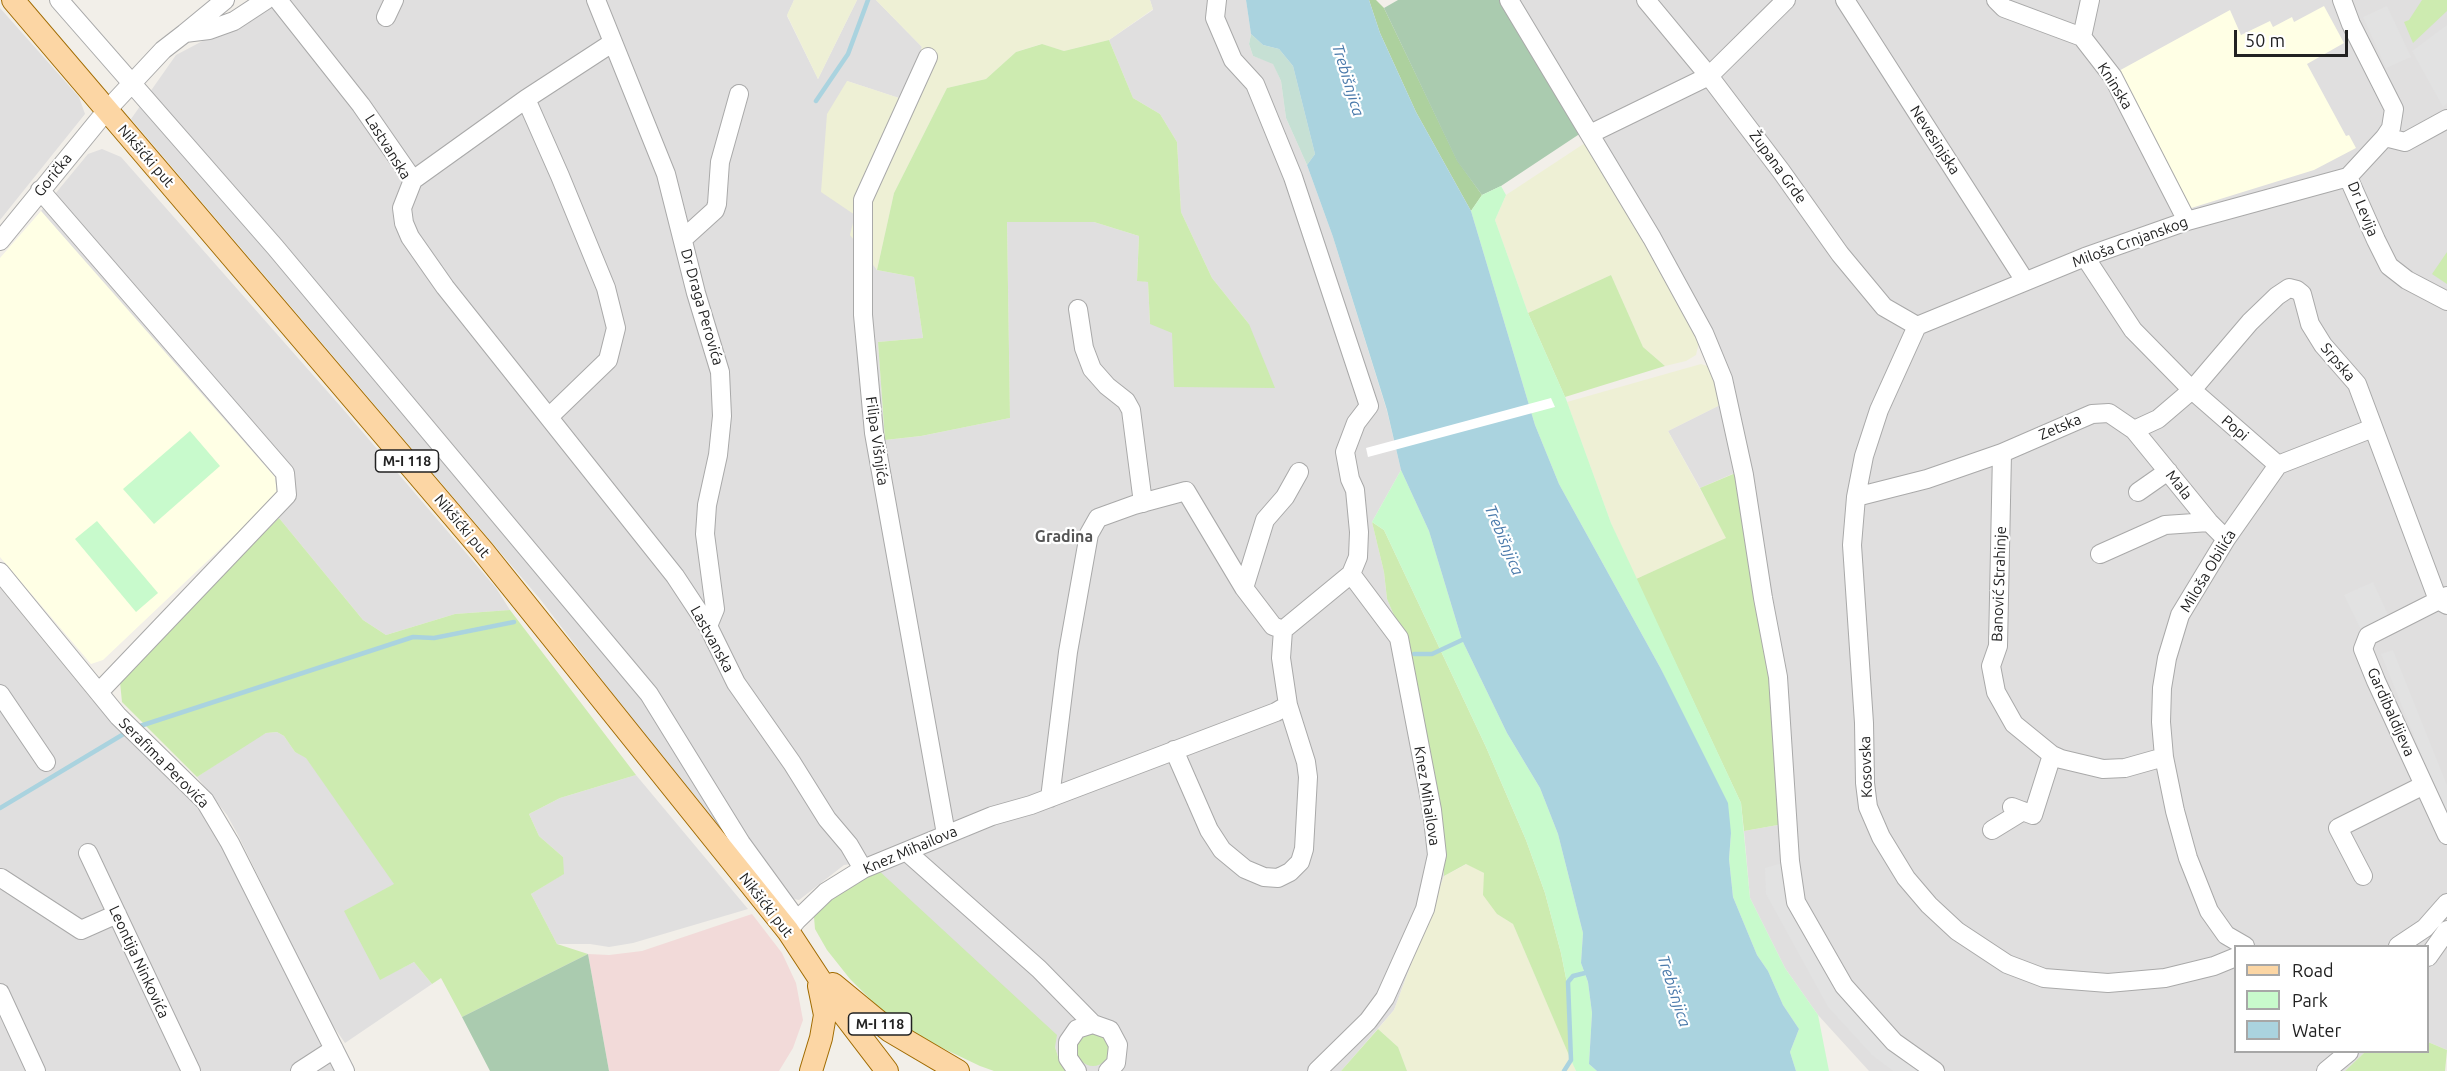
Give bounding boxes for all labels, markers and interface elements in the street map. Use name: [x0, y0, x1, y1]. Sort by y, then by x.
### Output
scale bar: [2237, 18, 2351, 56]
text: 50 m: [2245, 30, 2285, 50]
water label: Trebišnjica: [1328, 42, 1368, 118]
street label: Kninska: [2094, 59, 2136, 113]
street label: Nevesinjska: [1906, 102, 1964, 178]
street label: Lastvanska: [361, 111, 415, 183]
street label: Nikšićki put: [114, 121, 178, 191]
street label: Župana Grde: [1745, 127, 1811, 207]
street label: Gorička: [30, 150, 76, 200]
street label: Dr Levija: [2344, 179, 2382, 239]
street label: Miloša Crnjanskog: [2070, 213, 2190, 271]
street label: Dr Draga Perovića: [677, 247, 727, 367]
street label: Srpska: [2317, 339, 2359, 385]
street label: Filipa Višnjića: [862, 395, 892, 487]
street label: Zetska: [2036, 410, 2084, 444]
street label: Popi: [2218, 411, 2252, 445]
road number: M-I 118: [376, 450, 438, 472]
street label: Mala: [2162, 467, 2196, 503]
street label: Nikšićki put: [430, 491, 494, 561]
water label: Trebišnjica: [1481, 502, 1527, 578]
street label: Banović Strahinje: [1988, 526, 2010, 642]
street label: Miloša Obilića: [2176, 526, 2240, 616]
district label: Gradina: [1035, 527, 1093, 547]
street label: Lastvanska: [686, 603, 738, 675]
street label: Gardibaldijeva: [2363, 665, 2419, 759]
street label: Serafima Perovića: [115, 714, 213, 812]
street label: Kosovska: [1856, 736, 1876, 798]
street label: Knez Mihailova: [1410, 745, 1444, 847]
street label: Knez Mihailova: [860, 822, 960, 878]
street label: Nikšićki put: [735, 869, 797, 941]
street label: Leontija Ninkovića: [105, 903, 173, 1021]
legend: [2234, 945, 2429, 1053]
water label: Trebišnjica: [1653, 953, 1695, 1029]
text: Road: [2292, 960, 2334, 980]
text: Park: [2292, 990, 2328, 1010]
road number: M-I 118: [848, 1013, 912, 1035]
text: Water: [2292, 1020, 2341, 1040]

